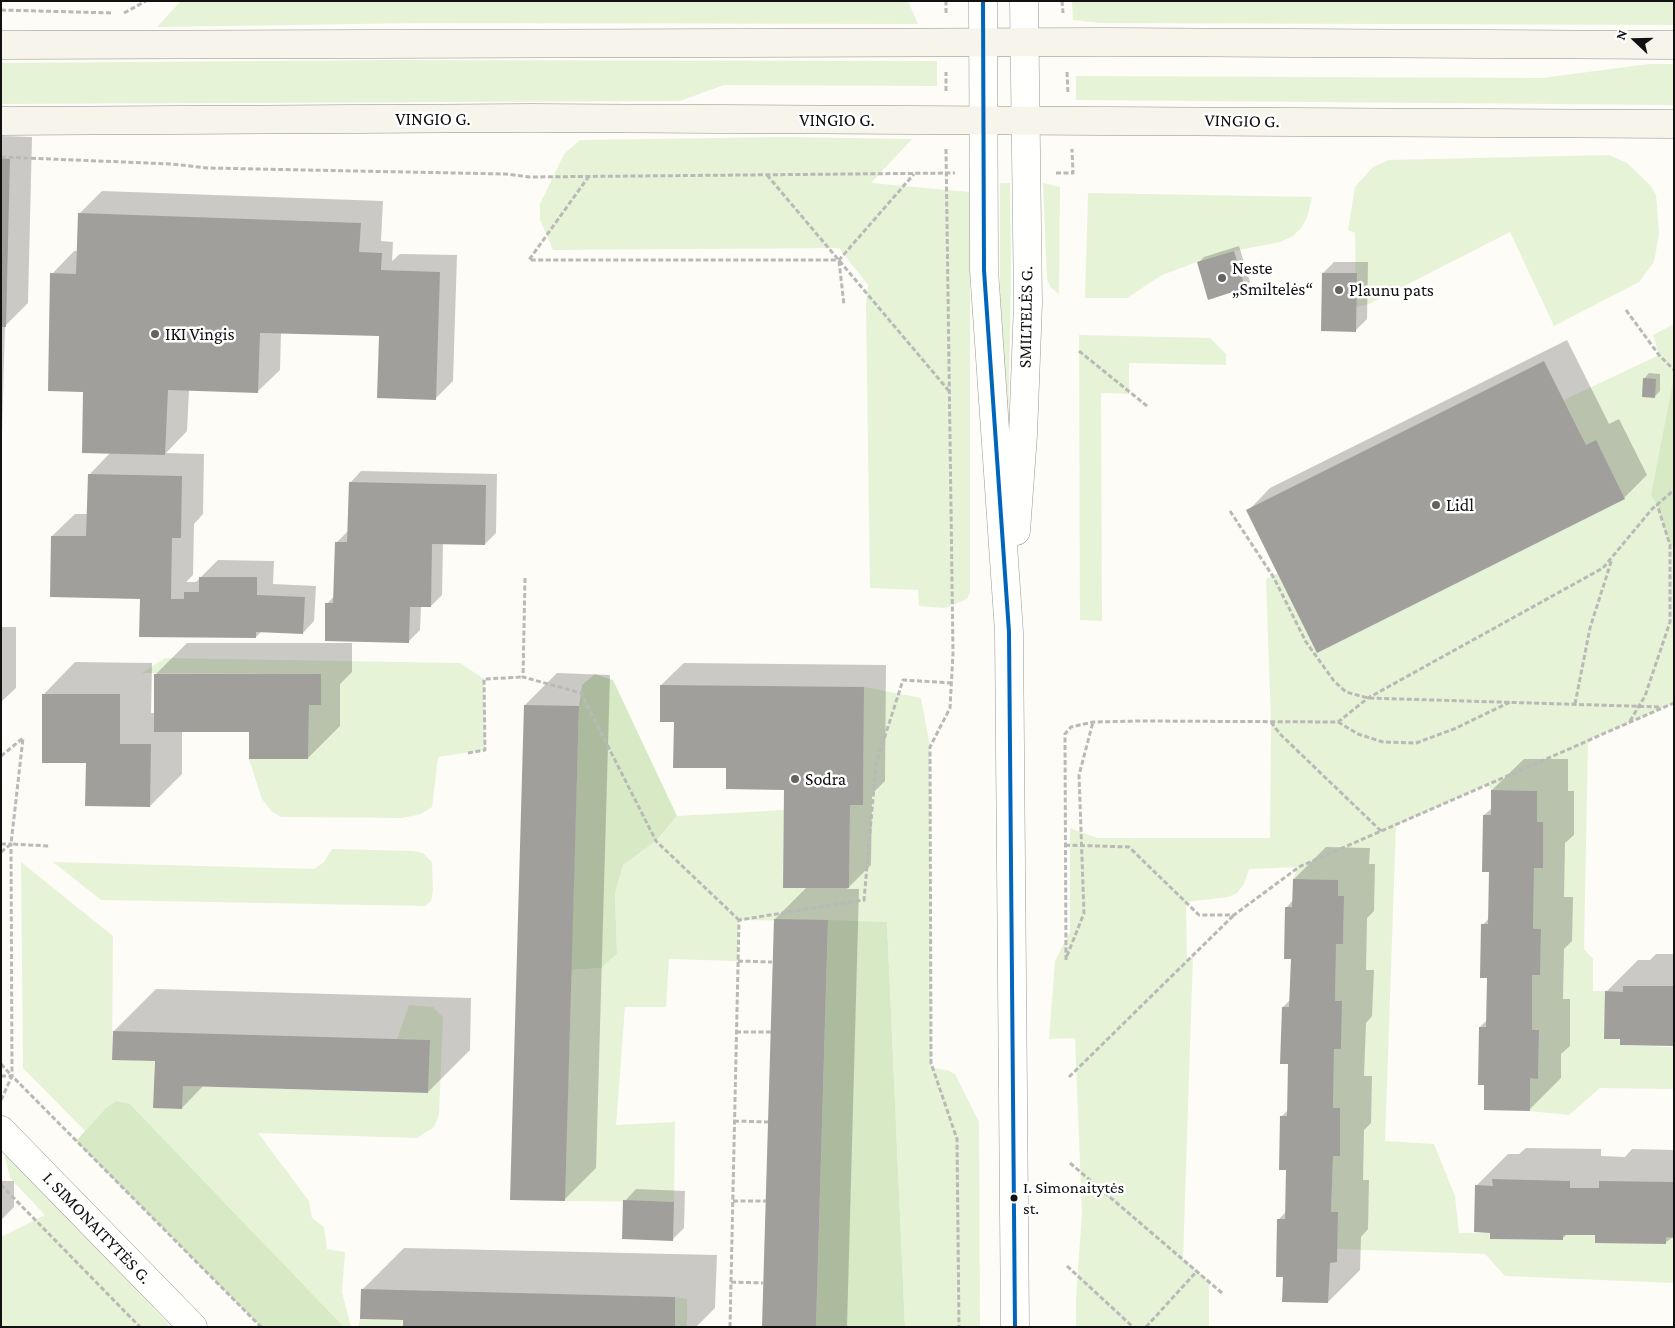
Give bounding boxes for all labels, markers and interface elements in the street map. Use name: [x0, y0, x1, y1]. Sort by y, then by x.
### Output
north arrow: [1610, 15, 1660, 65]
text: N: [1612, 27, 1630, 42]
street label: VINGIO G.: [395, 108, 471, 130]
street label: VINGIO G.: [799, 109, 875, 131]
street label: VINGIO G.: [1204, 110, 1280, 132]
place label: Neste „Smiltelės“: [1232, 257, 1313, 300]
street label: SMILTELĖS G.: [1014, 266, 1038, 368]
marker: Neste „Smiltelės“: [1216, 272, 1228, 284]
place label: Plaunu pats: [1349, 279, 1434, 301]
marker: Plaunu pats: [1333, 284, 1345, 296]
place label: IKI Vingis: [165, 323, 234, 345]
marker: IKI Vingis: [149, 328, 161, 340]
place label: Lidl: [1446, 494, 1474, 516]
marker: Lidl: [1430, 499, 1442, 511]
place label: Sodra: [805, 768, 846, 790]
marker: Sodra: [789, 773, 801, 785]
street label: I. SIMONAITYTĖS G.: [38, 1167, 156, 1289]
place label: I. Simonaitytės st.: [1023, 1178, 1124, 1218]
marker: I. Simonaitytės st.: [1009, 1193, 1019, 1203]

